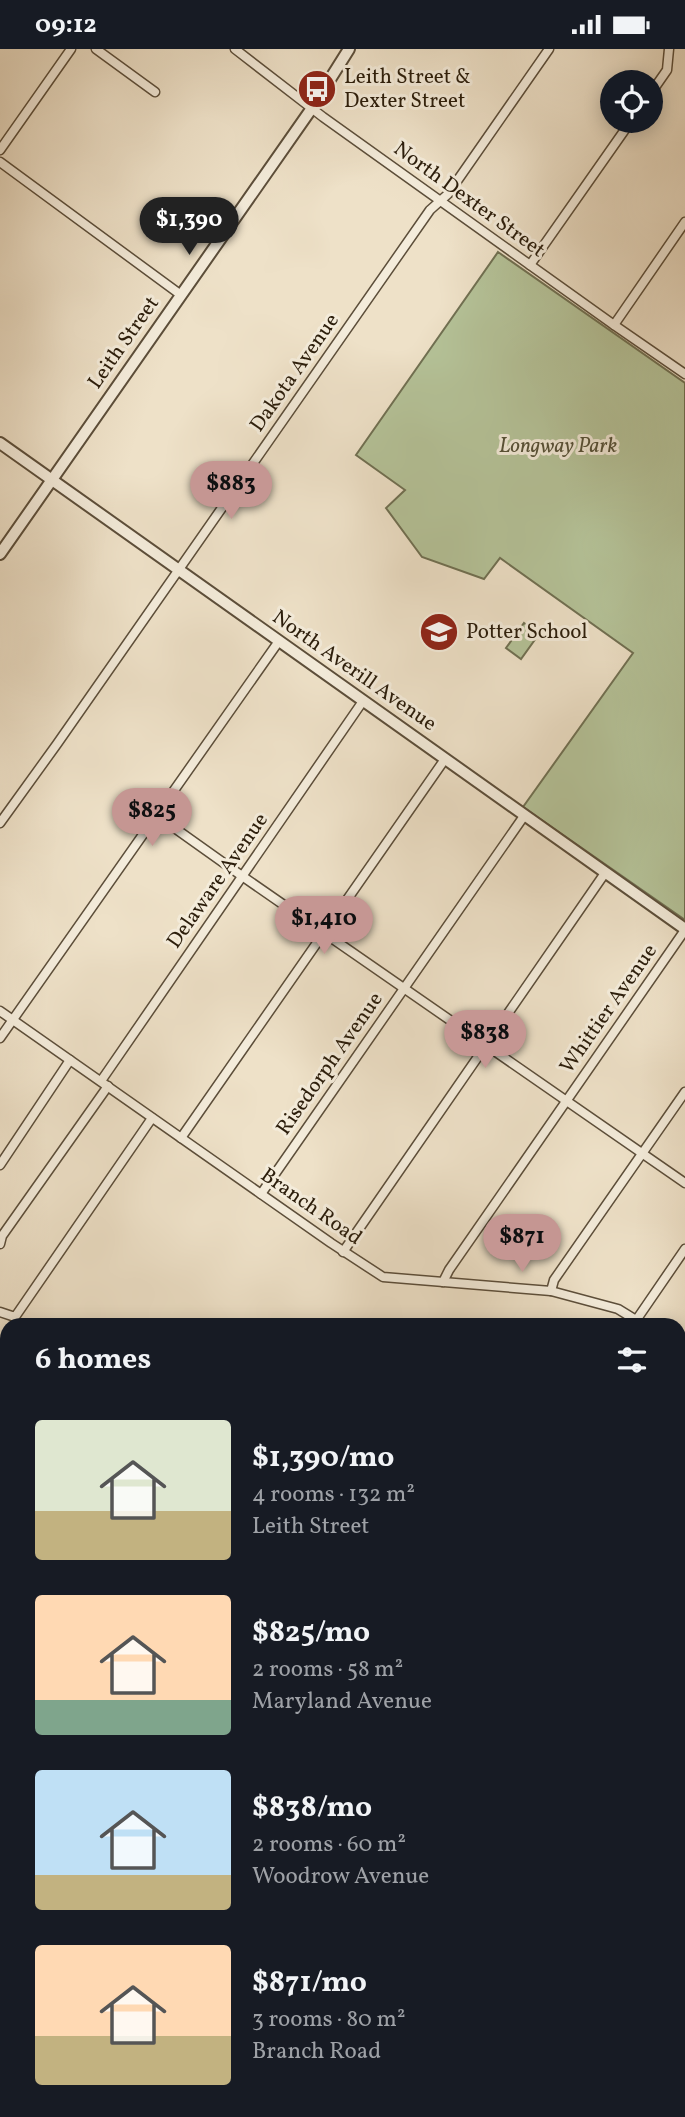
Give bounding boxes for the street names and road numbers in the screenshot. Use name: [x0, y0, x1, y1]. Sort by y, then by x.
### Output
street label: North Dexter Street: [387, 135, 551, 265]
street label: Leith Street: [81, 291, 167, 395]
street label: Dakota Avenue: [243, 308, 347, 438]
street label: North Averill Avenue: [266, 603, 442, 739]
street label: Delaware Avenue: [160, 807, 276, 955]
street label: Whittier Avenue: [553, 938, 665, 1080]
street label: Risedorph Avenue: [270, 987, 390, 1141]
street label: Branch Road: [254, 1161, 368, 1253]

